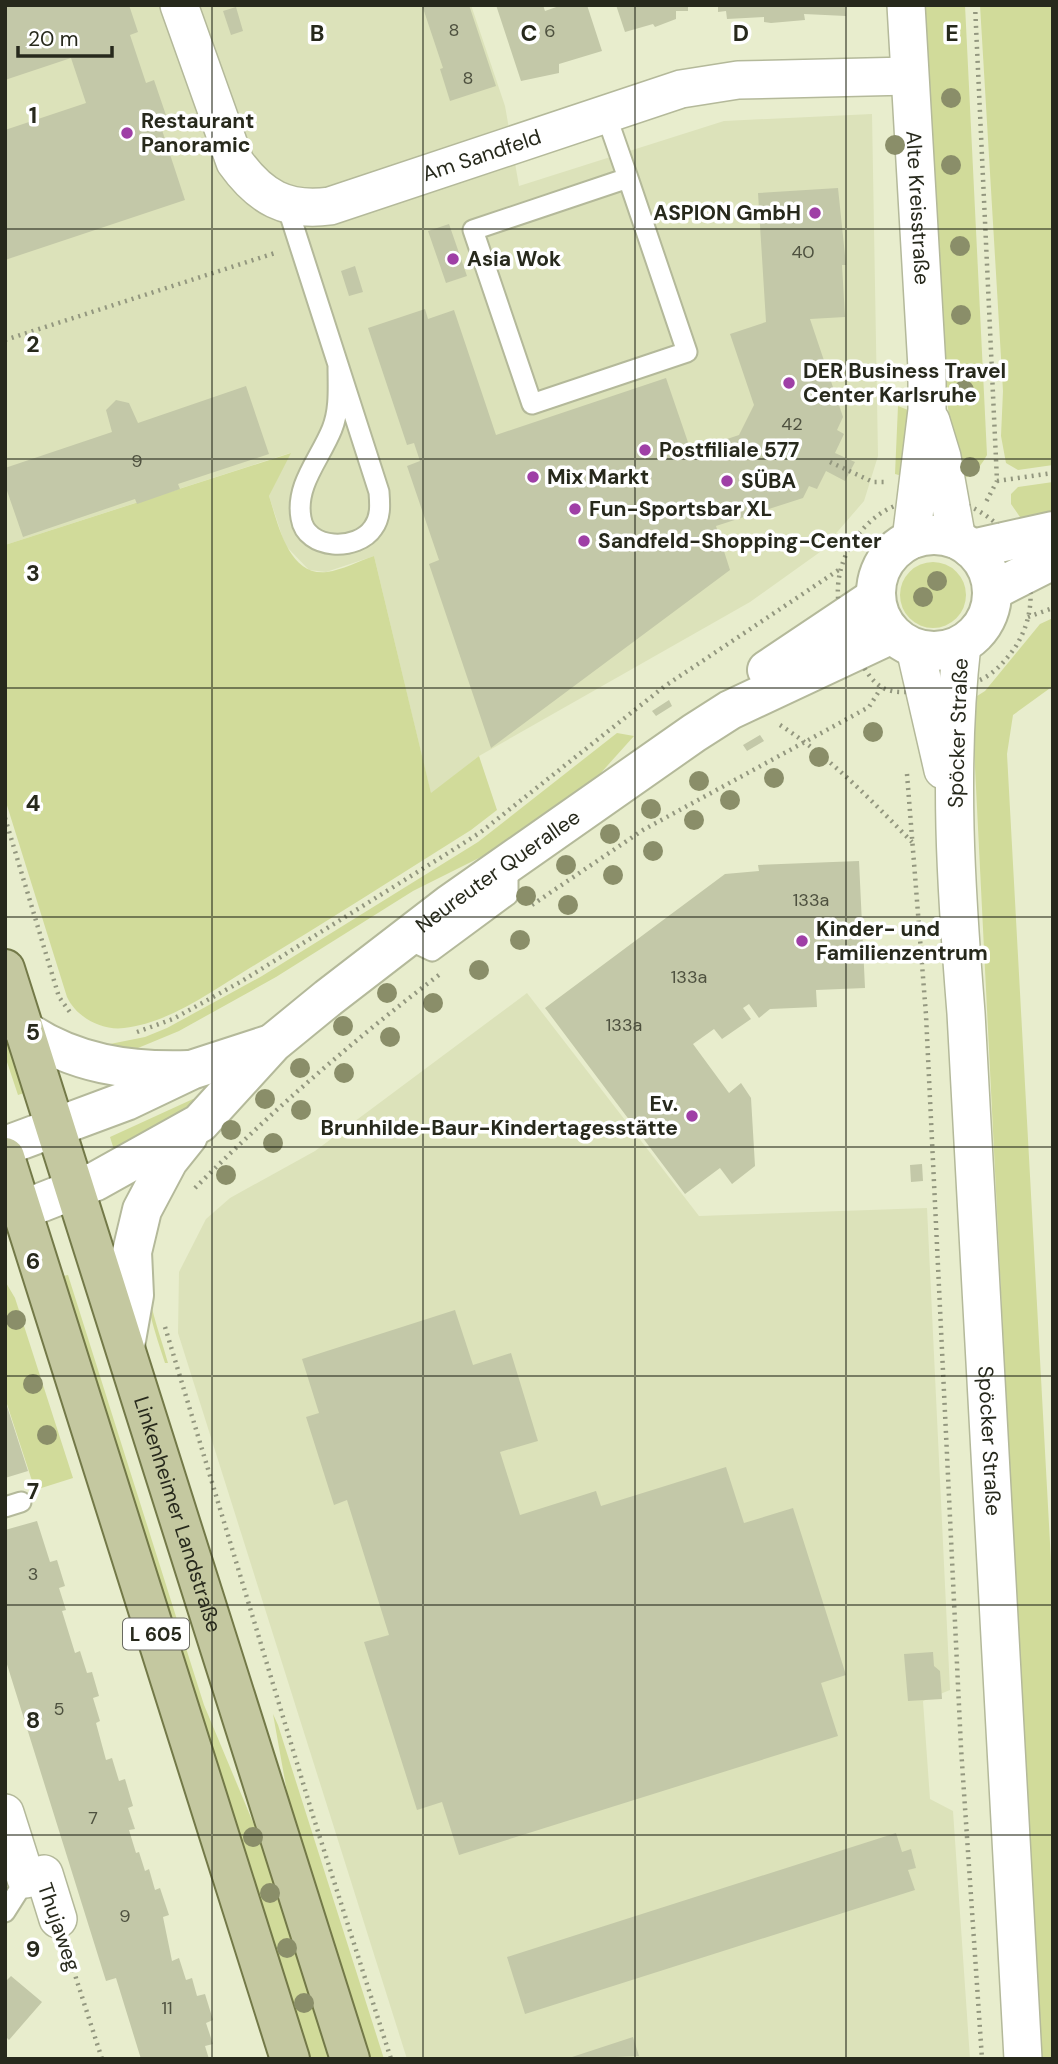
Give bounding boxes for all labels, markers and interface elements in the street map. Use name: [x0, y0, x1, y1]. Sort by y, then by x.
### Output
scale bar: [18, 14, 112, 58]
text: B: [310, 18, 324, 48]
house number: 8: [449, 18, 459, 42]
text: C: [521, 18, 537, 48]
text: D: [733, 18, 749, 48]
text: E: [945, 18, 959, 48]
house number: 6: [544, 19, 556, 43]
text: 20 m: [28, 25, 79, 53]
house number: 8: [463, 66, 473, 90]
text: 1: [29, 100, 37, 130]
place label: Restaurant Panoramic: [141, 107, 254, 159]
street label: Am Sandfeld: [419, 123, 545, 188]
marker: Restaurant Panoramic: [119, 125, 135, 141]
street label: Alte Kreisstraße: [899, 130, 936, 286]
place label: ASPION GmbH: [653, 199, 801, 227]
marker: ASPION GmbH: [807, 205, 823, 221]
house number: 40: [791, 240, 815, 264]
place label: Asia Wok: [467, 245, 561, 273]
marker: Asia Wok: [445, 251, 461, 267]
text: 2: [26, 329, 40, 359]
place label: DER Business Travel Center Karlsruhe: [803, 357, 1006, 409]
marker: DER Business Travel Center Karlsruhe: [781, 375, 797, 391]
house number: 42: [781, 412, 803, 436]
place label: Postfiliale 577: [659, 436, 799, 464]
marker: Postfiliale 577: [637, 442, 653, 458]
house number: 9: [131, 449, 143, 473]
place label: Mix Markt: [547, 463, 649, 491]
place label: SÜBA: [741, 467, 796, 495]
marker: Mix Markt: [525, 469, 541, 485]
marker: SÜBA: [719, 473, 735, 489]
place label: Fun-Sportsbar XL: [589, 495, 772, 523]
marker: Fun-Sportsbar XL: [567, 501, 583, 517]
place label: Sandfeld-Shopping-Center: [598, 527, 882, 555]
marker: Sandfeld-Shopping-Center: [576, 533, 592, 549]
text: 3: [26, 558, 40, 588]
street label: Spöcker Straße: [941, 657, 975, 808]
text: 4: [26, 788, 41, 818]
street label: Neureuter Querallee: [410, 803, 586, 939]
house number: 133a: [793, 888, 829, 912]
place label: Kinder- und Familienzentrum: [816, 915, 988, 967]
marker: Kinder- und Familienzentrum: [794, 933, 810, 949]
house number: 133a: [671, 965, 707, 989]
house number: 133a: [606, 1013, 642, 1037]
text: 5: [26, 1017, 40, 1047]
place label: Ev. Brunhilde-Baur-Kindertagesstätte: [321, 1090, 678, 1142]
marker: Ev. Brunhilde-Baur-Kindertagesstätte: [684, 1108, 700, 1124]
text: 6: [26, 1246, 40, 1276]
street label: Spöcker Straße: [971, 1365, 1007, 1517]
street label: Linkenheimer Landstraße: [127, 1393, 228, 1636]
text: 7: [27, 1476, 39, 1506]
house number: 3: [28, 1562, 38, 1586]
road number: L 605: [123, 1618, 189, 1650]
house number: 5: [54, 1697, 64, 1721]
text: 8: [26, 1705, 40, 1735]
house number: 7: [88, 1806, 98, 1830]
street label: Thujaweg: [31, 1879, 87, 1975]
house number: 9: [119, 1904, 131, 1928]
text: 9: [26, 1934, 40, 1964]
house number: 11: [161, 1996, 173, 2020]

